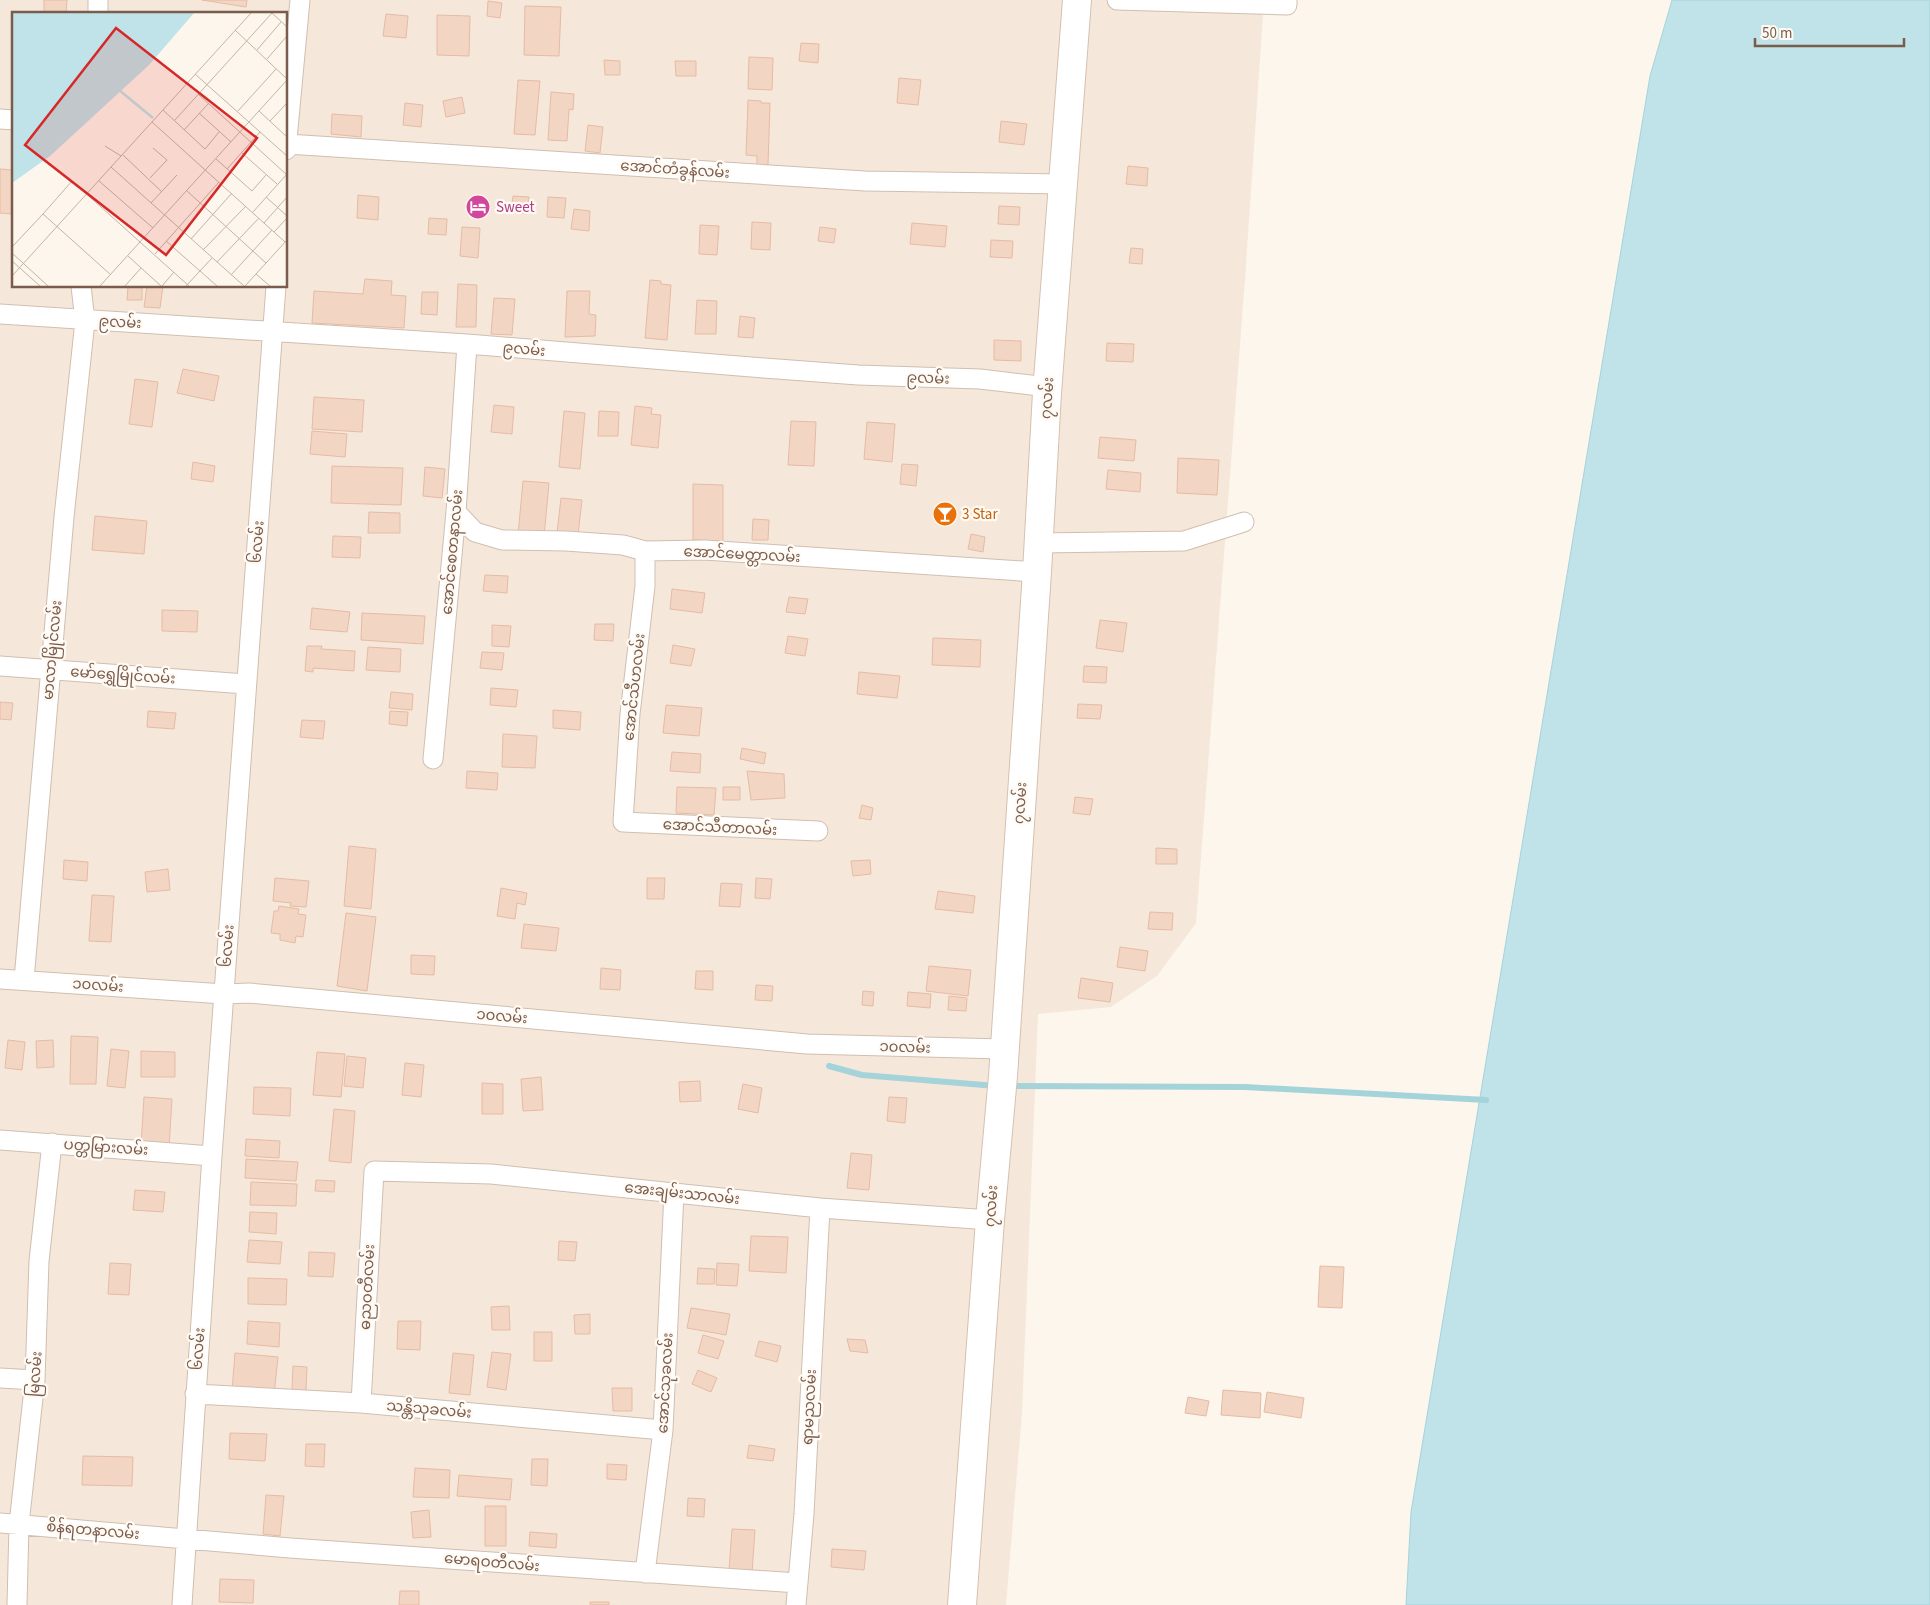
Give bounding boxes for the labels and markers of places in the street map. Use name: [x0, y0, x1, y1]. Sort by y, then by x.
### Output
hotel icon: Sweet: [465, 194, 491, 220]
place label: Sweet: [496, 197, 535, 218]
bar icon: 3 Star: [932, 501, 958, 527]
place label: 3 Star: [962, 504, 998, 525]

